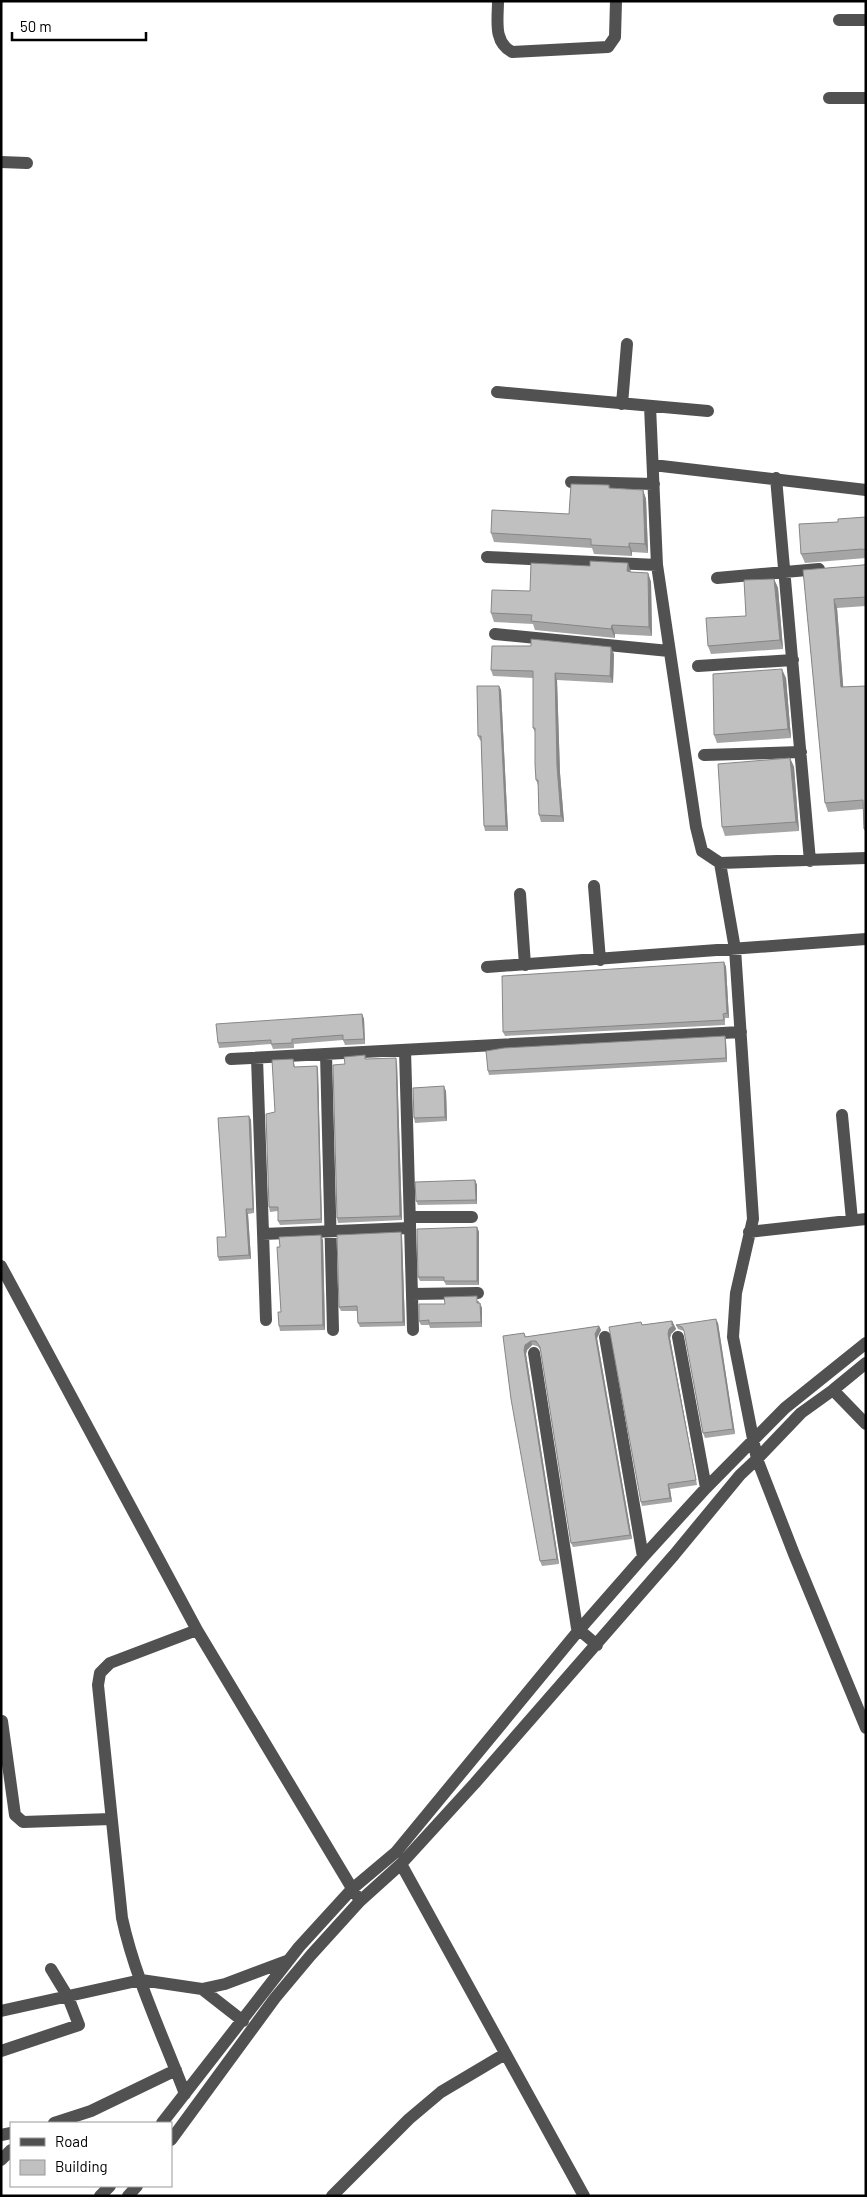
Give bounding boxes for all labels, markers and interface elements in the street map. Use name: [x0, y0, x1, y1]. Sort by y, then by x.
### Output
scale bar: [12, 10, 146, 42]
text: 50 m: [20, 17, 52, 35]
legend: [10, 2122, 172, 2187]
text: Road: [55, 2132, 88, 2150]
text: Building: [55, 2157, 108, 2175]

